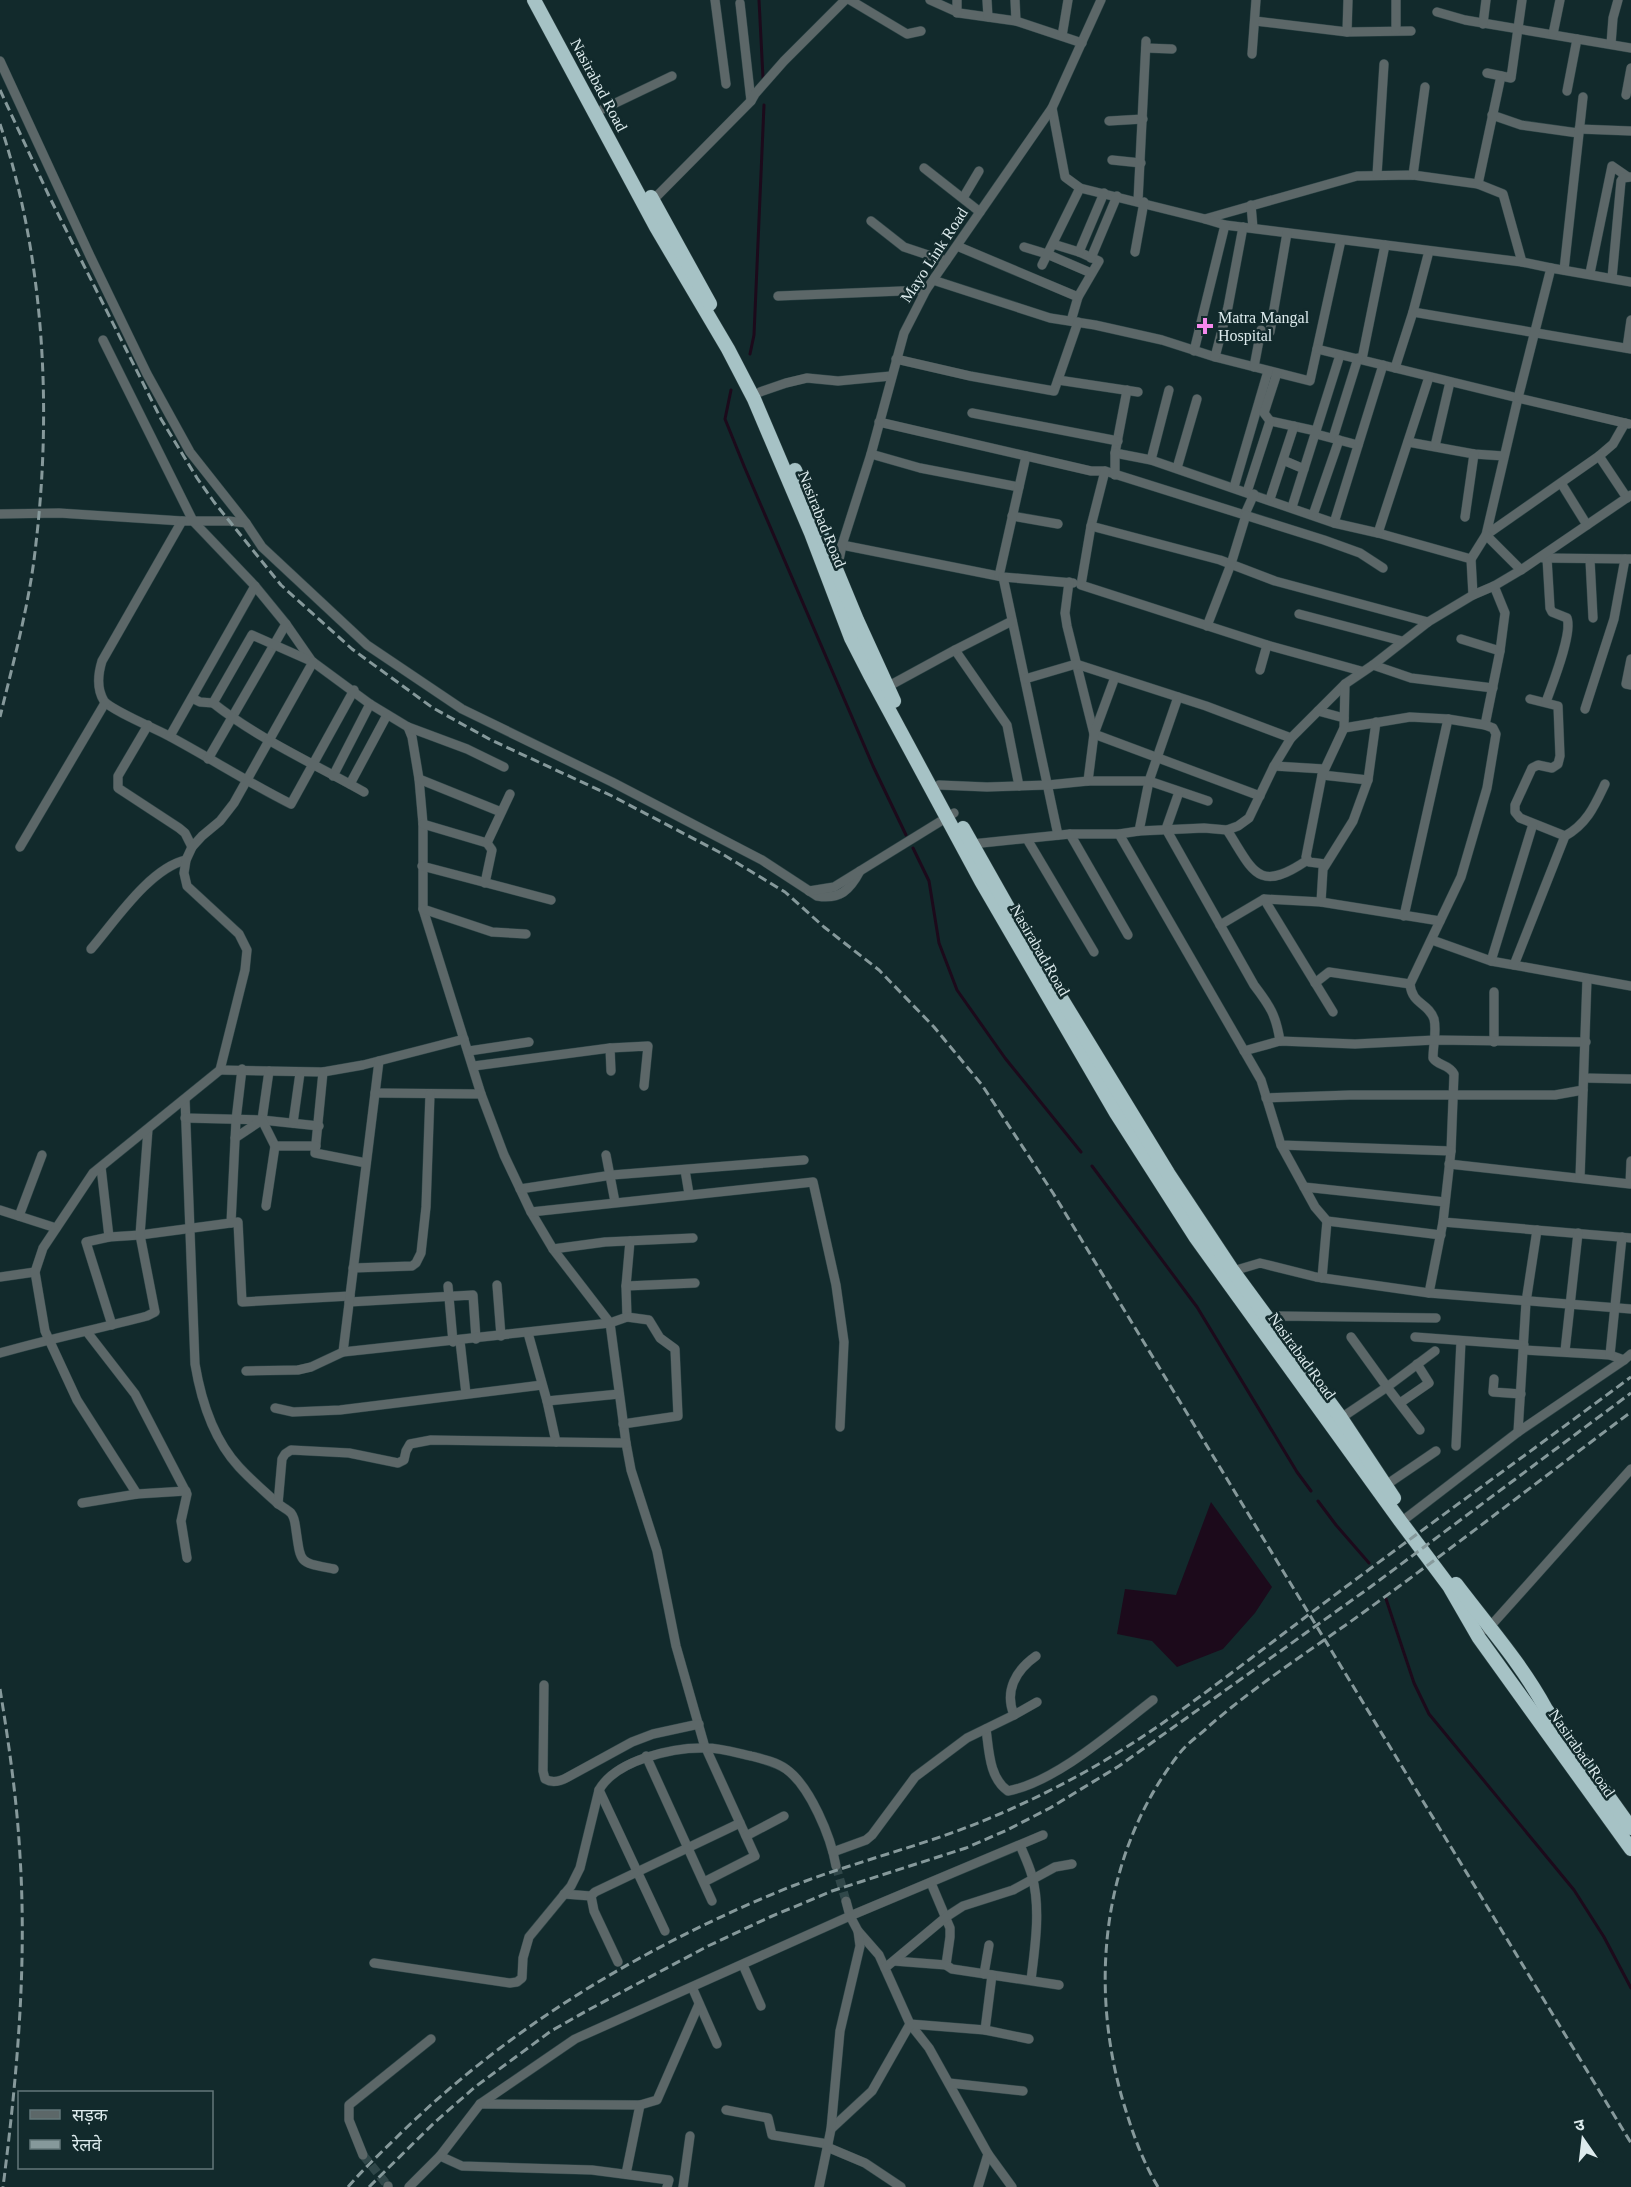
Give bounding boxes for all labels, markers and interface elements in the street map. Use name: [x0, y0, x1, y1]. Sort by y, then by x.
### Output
street label: Nasirabad Road: [567, 36, 631, 134]
street label: Mayo Link Road: [897, 205, 972, 306]
place label: Matra Mangal Hospital: [1218, 309, 1310, 345]
marker: Matra Mangal Hospital: [1196, 317, 1214, 335]
street label: Nasirabad Road: [795, 468, 849, 570]
street label: Nasirabad Road: [1007, 901, 1073, 999]
street label: Nasirabad Road: [1265, 1309, 1339, 1403]
street label: Nasirabad Road: [1546, 1706, 1618, 1800]
legend: [18, 2091, 213, 2169]
text: सड़क: [72, 2105, 109, 2125]
north arrow: [1553, 2109, 1613, 2169]
text: उ: [1573, 2115, 1587, 2134]
text: रेलवे: [71, 2134, 103, 2155]

